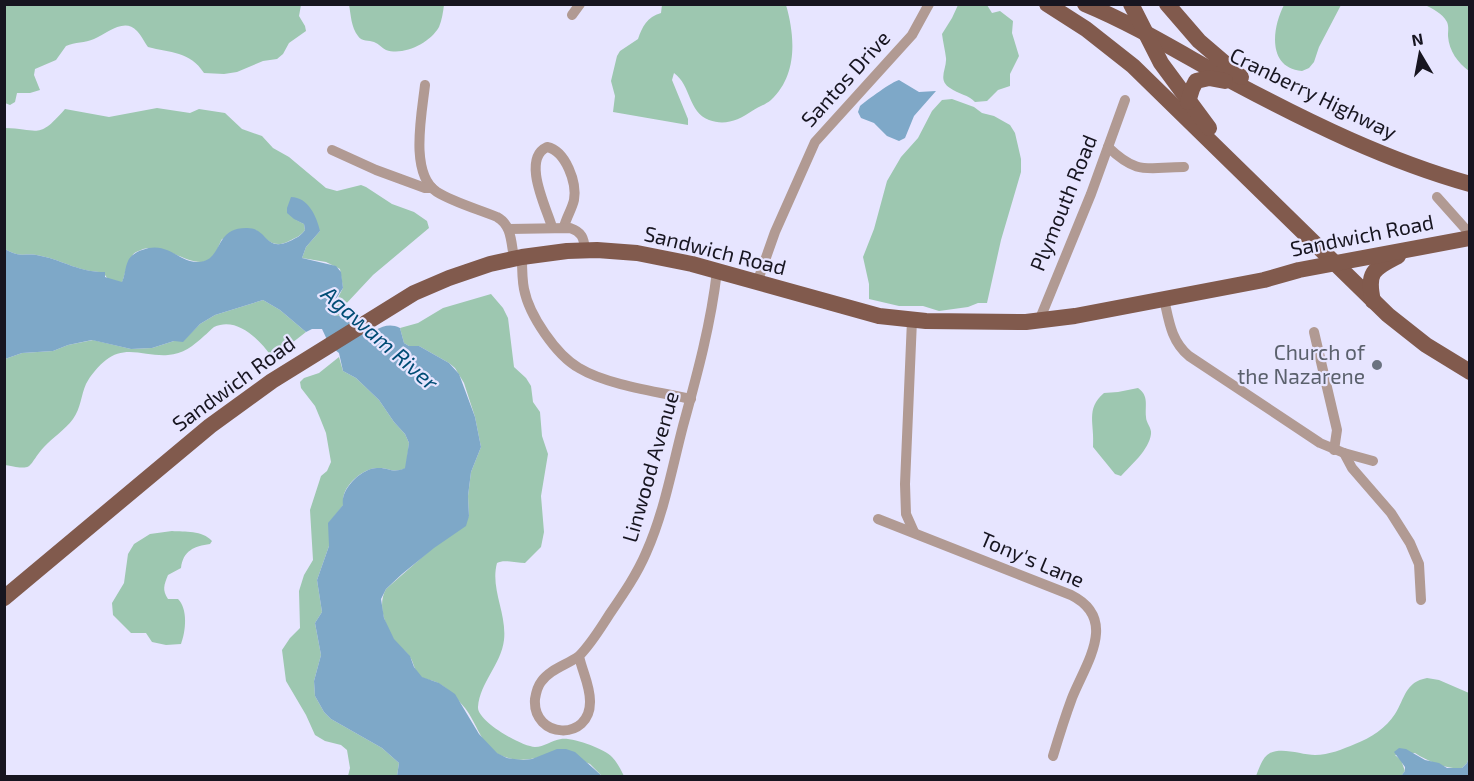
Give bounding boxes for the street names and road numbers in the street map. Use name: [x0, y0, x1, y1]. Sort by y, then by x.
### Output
street label: Santos Drive: [795, 25, 895, 131]
street label: Cranberry Highway: [1226, 41, 1401, 144]
street label: Plymouth Road: [1024, 131, 1101, 274]
street label: Sandwich Road: [1288, 208, 1436, 261]
street label: Sandwich Road: [642, 220, 789, 279]
street label: Sandwich Road: [167, 330, 299, 436]
street label: Linwood Avenue: [616, 388, 683, 545]
street label: Tony's Lane: [977, 525, 1088, 592]

